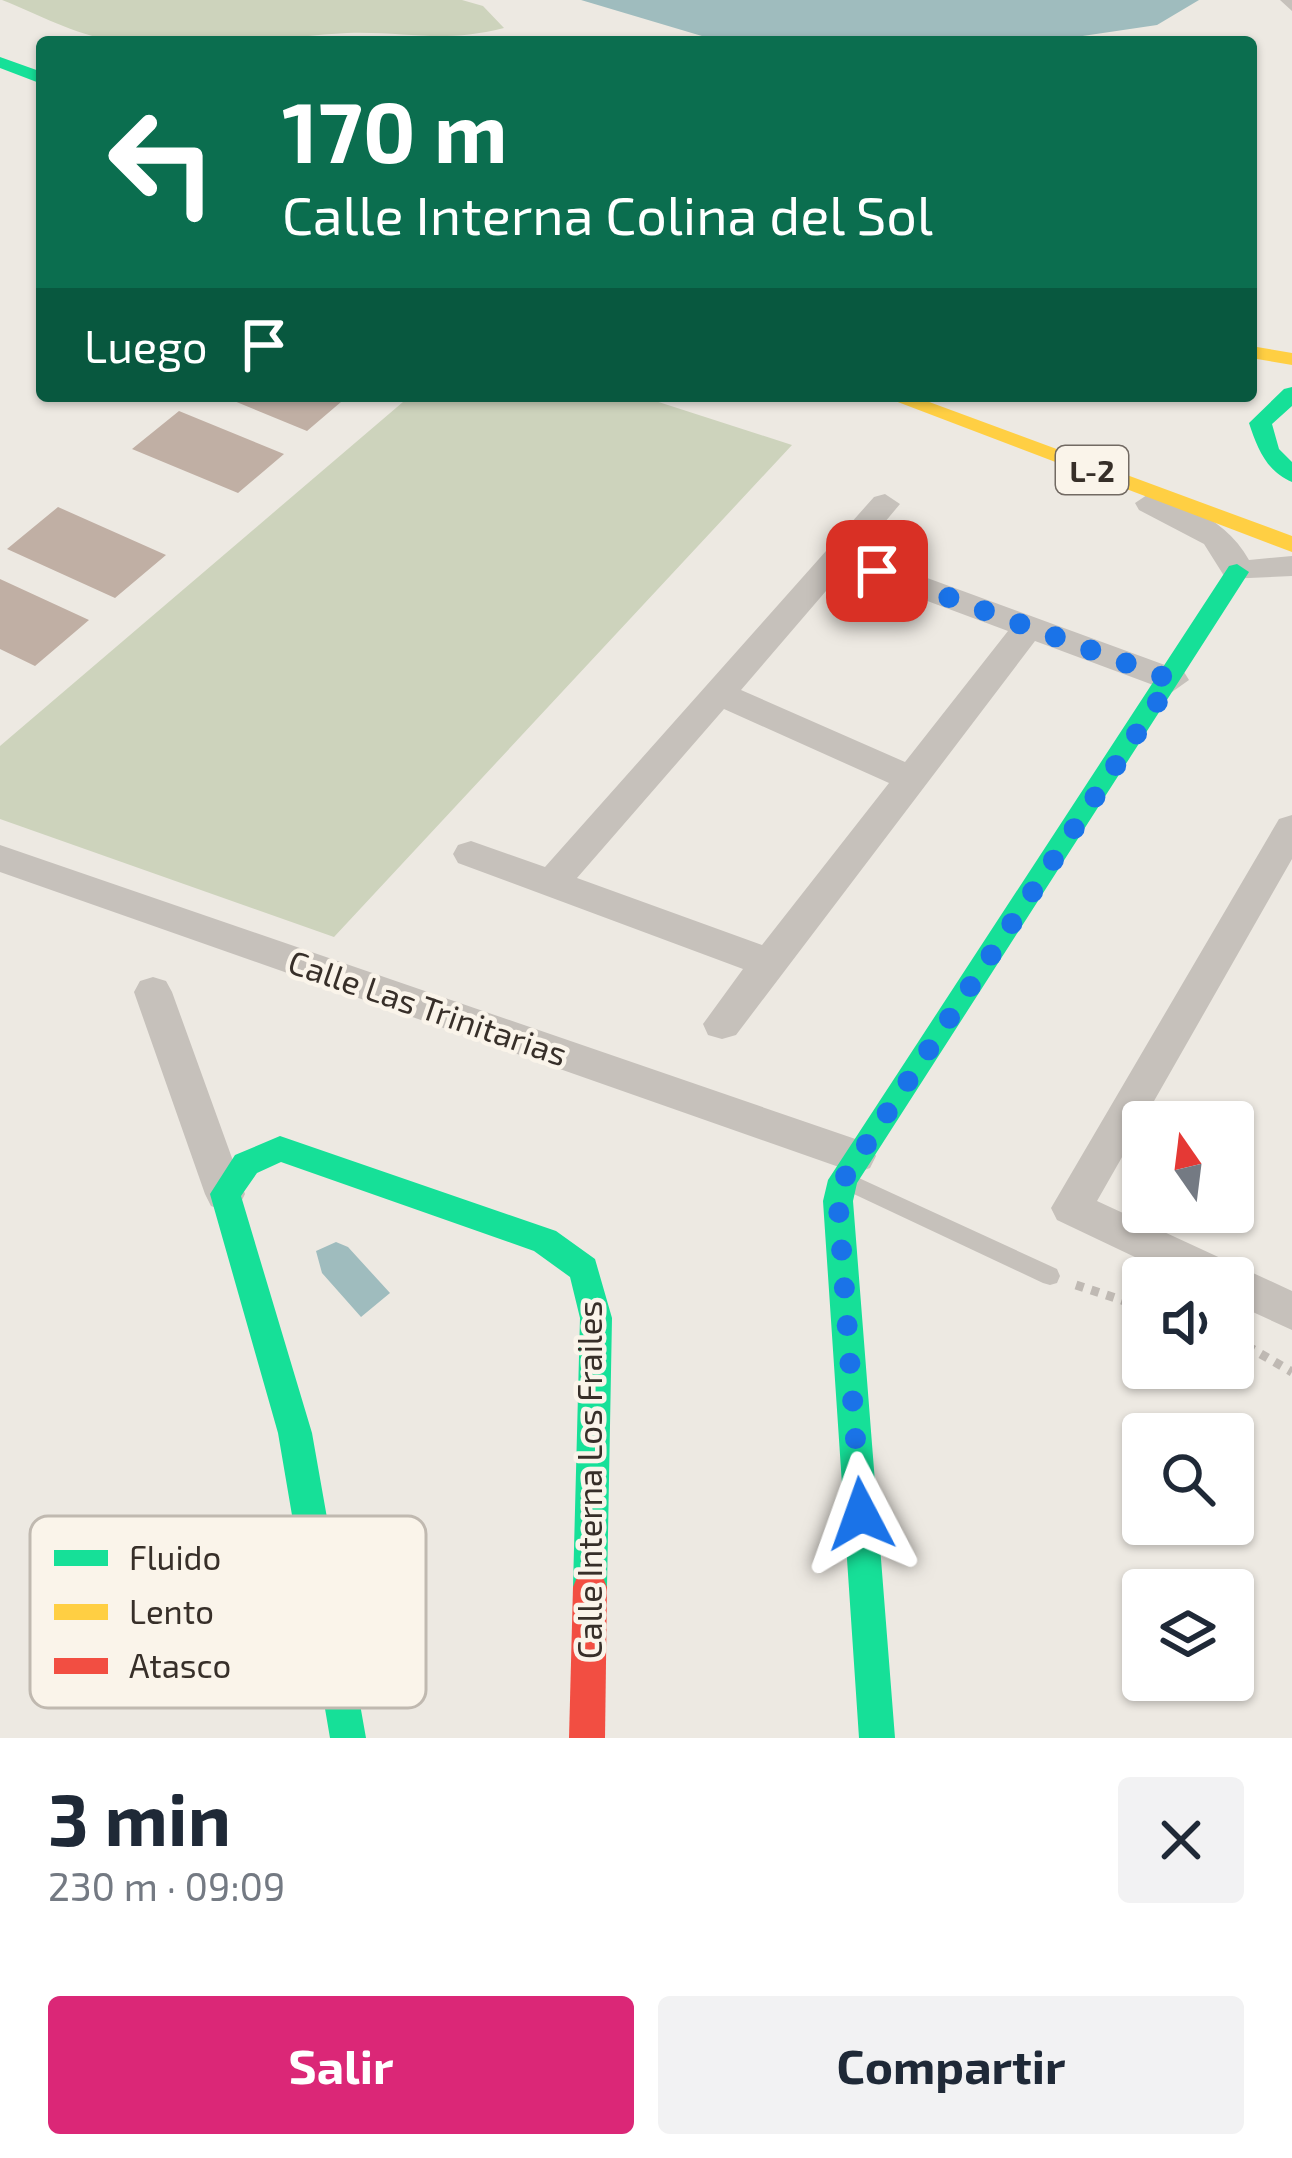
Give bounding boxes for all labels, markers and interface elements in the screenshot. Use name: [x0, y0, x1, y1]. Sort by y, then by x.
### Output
text: 170 m: [282, 79, 508, 180]
icon: left: [84, 84, 240, 240]
text: Calle Interna Colina del Sol: [282, 181, 933, 246]
icon: arrive: [231, 312, 297, 378]
text: Luego: [84, 318, 207, 372]
road number: L-2: [1056, 446, 1128, 494]
pin: [826, 520, 928, 622]
icon: arrive: [844, 538, 910, 604]
street label: Calle Las Trinitarias: [283, 941, 573, 1073]
north arrow: [1122, 1101, 1254, 1233]
map controls: [1122, 1101, 1254, 1701]
button: sound: [1122, 1257, 1254, 1389]
street label: Calle Interna Los Frailes: [569, 1301, 609, 1659]
button: search: [1122, 1413, 1254, 1545]
position arrow: [798, 1451, 924, 1577]
legend: [30, 1516, 426, 1708]
text: Fluido: [129, 1537, 221, 1577]
button: layers: [1122, 1569, 1254, 1701]
text: Lento: [129, 1591, 214, 1631]
text: Atasco: [129, 1645, 231, 1685]
text: 3 min: [48, 1774, 231, 1860]
button: close: [1118, 1777, 1244, 1903]
text: 230 m · 09:09: [48, 1862, 285, 1909]
button: Salir: [48, 1996, 634, 2134]
button: Compartir: [658, 1996, 1244, 2134]

